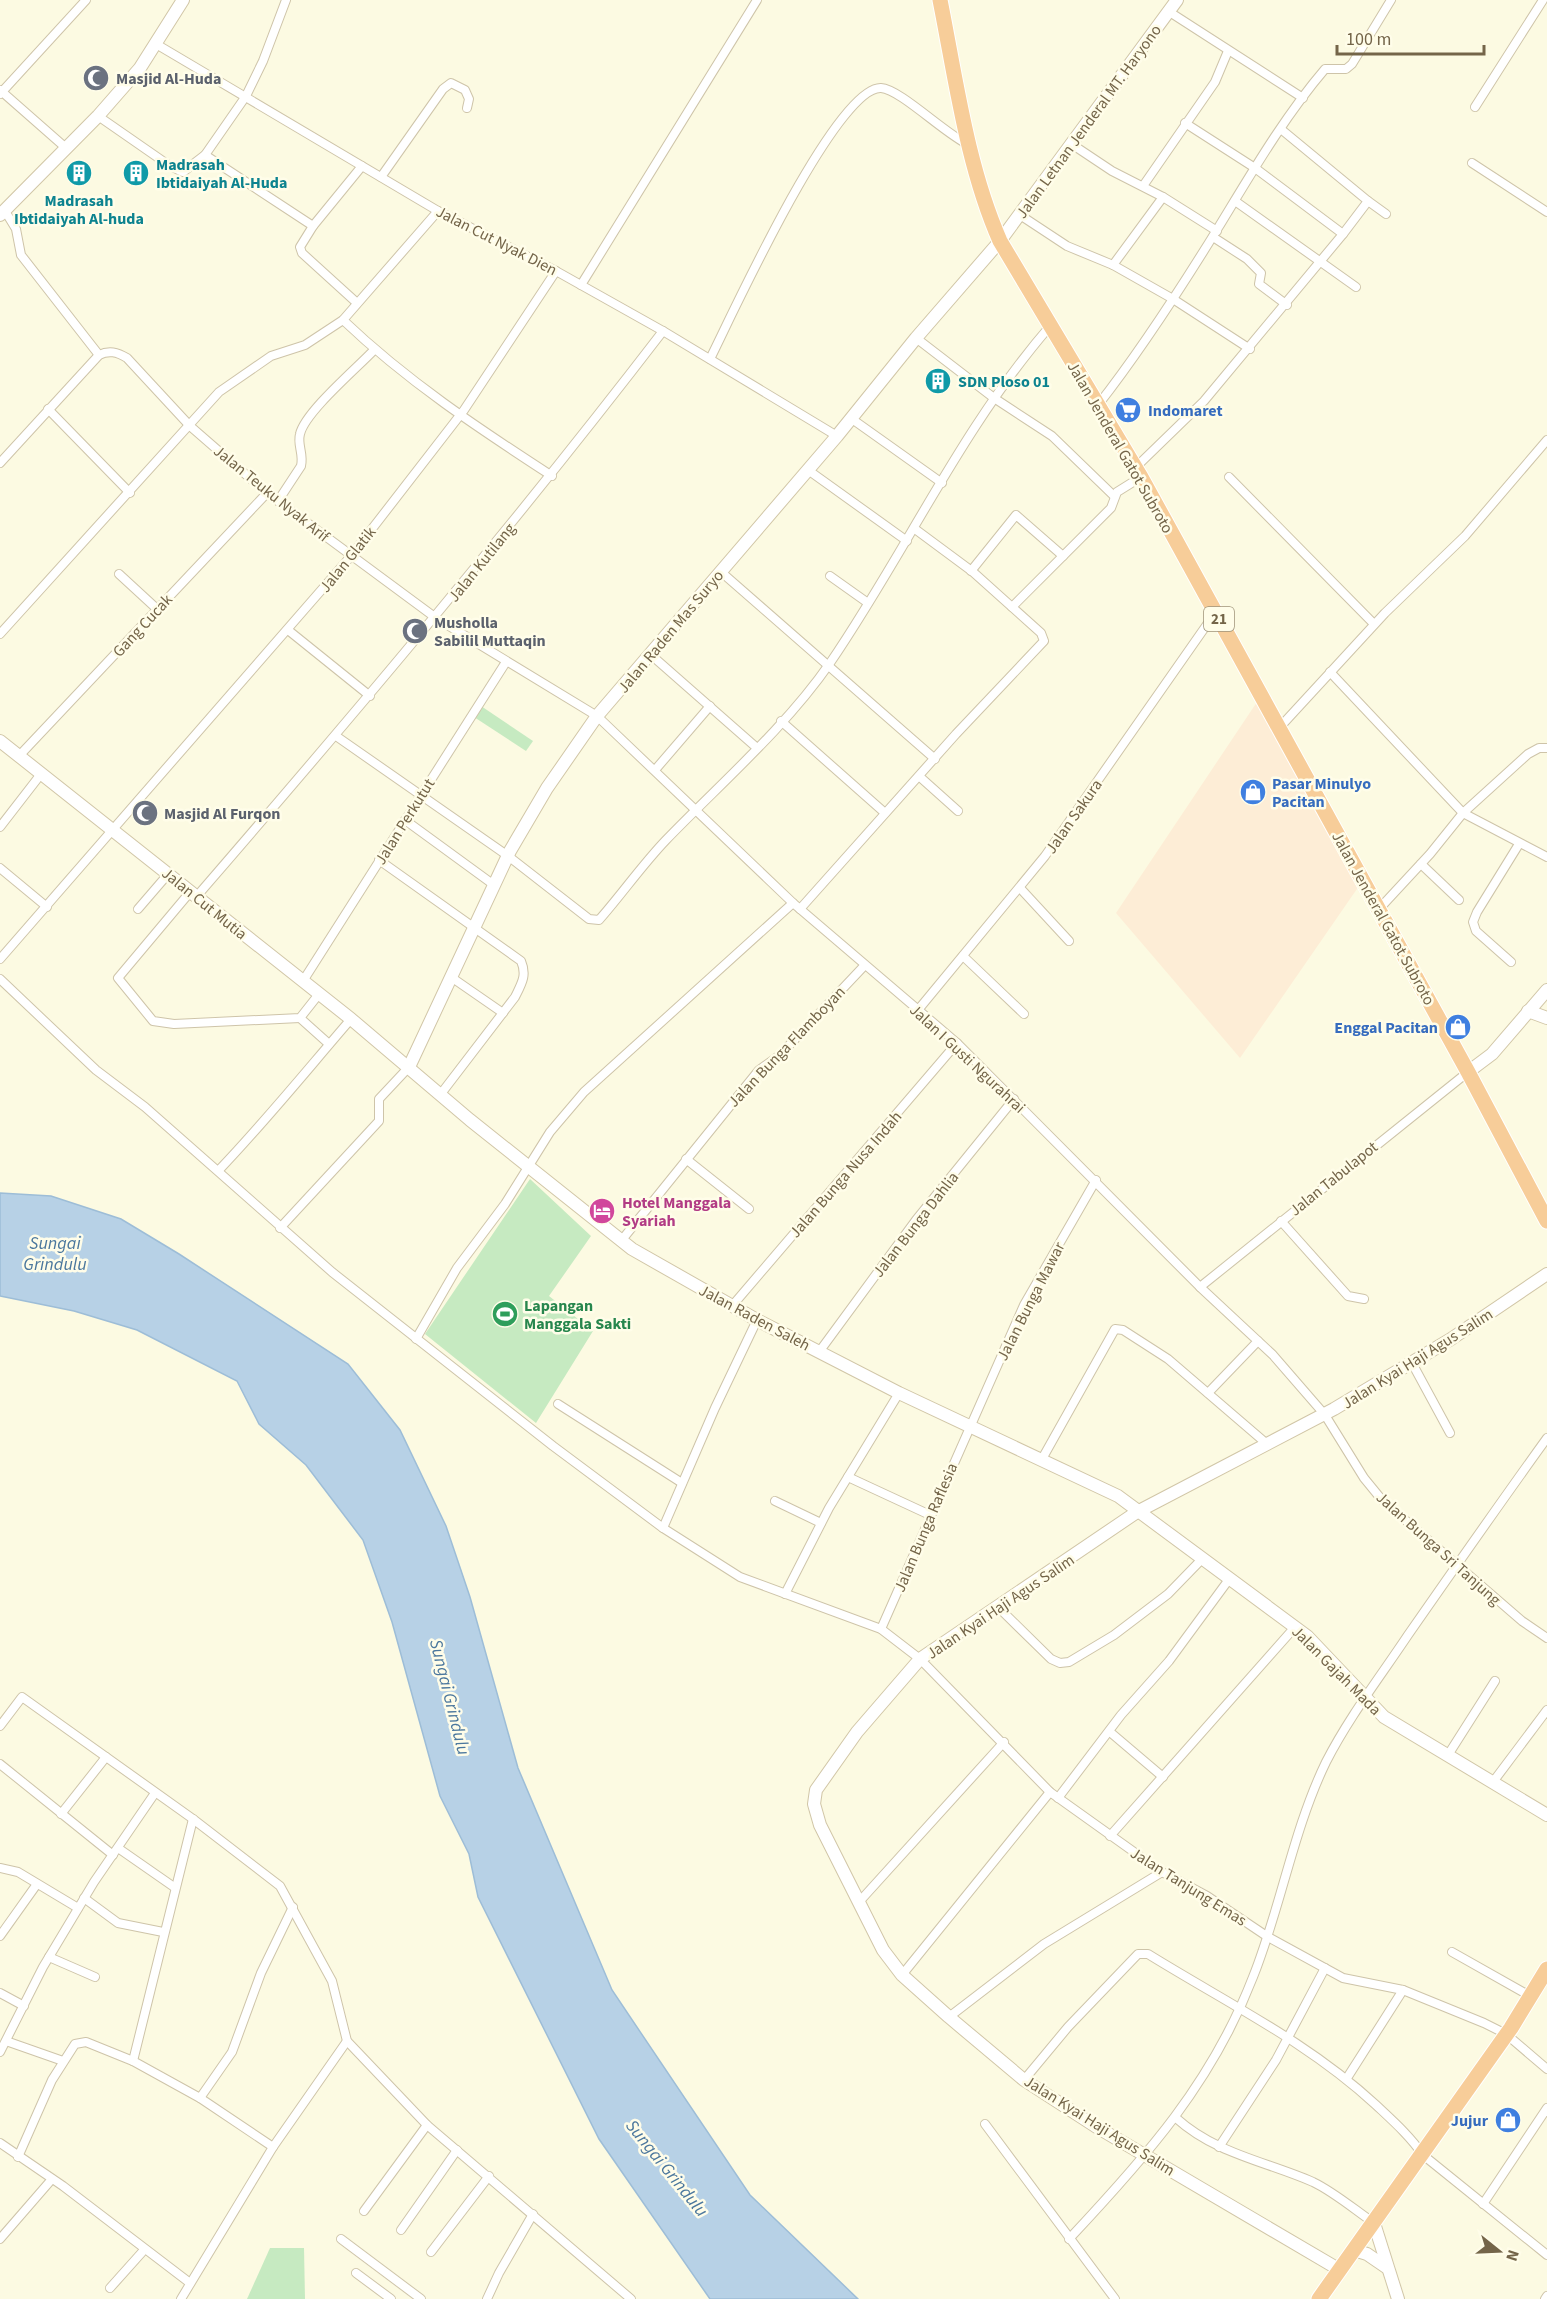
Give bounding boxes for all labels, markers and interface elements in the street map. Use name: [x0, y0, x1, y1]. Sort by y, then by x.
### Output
scale bar: [1337, 18, 1484, 56]
street label: Jalan Letnan Jenderal MT. Haryono: [1011, 20, 1167, 223]
text: 100 m: [1346, 27, 1391, 52]
mosque icon: Masjid Al-Huda: [81, 63, 111, 93]
place label: Masjid Al-Huda: [116, 68, 221, 90]
place label: Madrasah Ibtidaiyah Al-Huda: [156, 154, 287, 194]
building icon: Madrasah Ibtidaiyah Al-huda: [64, 158, 94, 188]
building icon: Madrasah Ibtidaiyah Al-Huda: [121, 158, 151, 188]
place label: Madrasah Ibtidaiyah Al-huda: [14, 190, 144, 230]
street label: Jalan Cut Nyak Dien: [432, 201, 561, 281]
street label: Jalan Jenderal Gatot Subroto: [1062, 357, 1178, 538]
building icon: SDN Ploso 01: [923, 366, 953, 396]
place label: SDN Ploso 01: [958, 371, 1050, 393]
supermarket icon: Indomaret: [1113, 395, 1143, 425]
place label: Indomaret: [1148, 400, 1223, 422]
street label: Jalan Teuku Nyak Arif: [209, 440, 335, 548]
street label: Jalan Kutilang: [443, 518, 520, 607]
street label: Jalan Glatik: [314, 522, 381, 597]
street label: Jalan Raden Mas Suryo: [613, 565, 729, 698]
street label: Gang Cucak: [108, 589, 178, 662]
road number: 21: [1204, 607, 1234, 631]
place label: Musholla Sabilil Muttaqin: [434, 612, 546, 652]
mosque icon: Musholla Sabilil Muttaqin: [400, 616, 430, 646]
place label: Pasar Minulyo Pacitan: [1272, 773, 1371, 813]
street label: Jalan Perkutut: [370, 774, 440, 869]
street label: Jalan Sakura: [1040, 775, 1108, 858]
shop icon: Pasar Minulyo Pacitan: [1238, 777, 1268, 807]
mosque icon: Masjid Al Furqon: [130, 798, 160, 828]
place label: Masjid Al Furqon: [164, 803, 280, 825]
street label: Jalan Jenderal Gatot Subroto: [1326, 828, 1440, 1009]
street label: Jalan Cut Mutia: [157, 863, 252, 945]
street label: Jalan Bunga Flamboyan: [723, 981, 850, 1112]
street label: Jalan I Gusti Ngurahrai: [905, 999, 1030, 1118]
shop icon: Enggal Pacitan: [1443, 1012, 1473, 1042]
place label: Enggal Pacitan: [1334, 1017, 1438, 1039]
street label: Jalan Bunga Nusa Indah: [785, 1107, 907, 1243]
street label: Jalan Tabulapot: [1285, 1136, 1383, 1221]
street label: Jalan Bunga Dahlia: [868, 1167, 964, 1282]
place label: Hotel Manggala Syariah: [622, 1192, 731, 1232]
hotel icon: Hotel Manggala Syariah: [587, 1196, 617, 1226]
water label: Sungai Grindulu: [23, 1231, 87, 1277]
street label: Jalan Bunga Mawar: [991, 1238, 1070, 1365]
street label: Jalan Raden Saleh: [695, 1279, 814, 1356]
place label: Lapangan Manggala Sakti: [524, 1295, 631, 1335]
sports icon: Lapangan Manggala Sakti: [490, 1299, 520, 1329]
street label: Jalan Kyai Haji Agus Salim: [1338, 1303, 1497, 1414]
street label: Jalan Bunga Raflesia: [889, 1459, 963, 1595]
street label: Jalan Bunga Sri Tanjung: [1371, 1487, 1505, 1611]
street label: Jalan Kyai Haji Agus Salim: [922, 1549, 1079, 1665]
street label: Jalan Gajah Mada: [1287, 1621, 1386, 1720]
water label: Sungai Grindulu: [423, 1637, 476, 1758]
street label: Jalan Tanjung Emas: [1126, 1842, 1251, 1932]
street label: Jalan Kyai Haji Agus Salim: [1020, 2070, 1179, 2181]
shop icon: Jujur: [1493, 2105, 1523, 2135]
place label: Jujur: [1451, 2110, 1489, 2132]
water label: Sungai Grindulu: [620, 2114, 714, 2222]
north arrow: [1469, 2221, 1529, 2281]
text: N: [1500, 2247, 1524, 2264]

